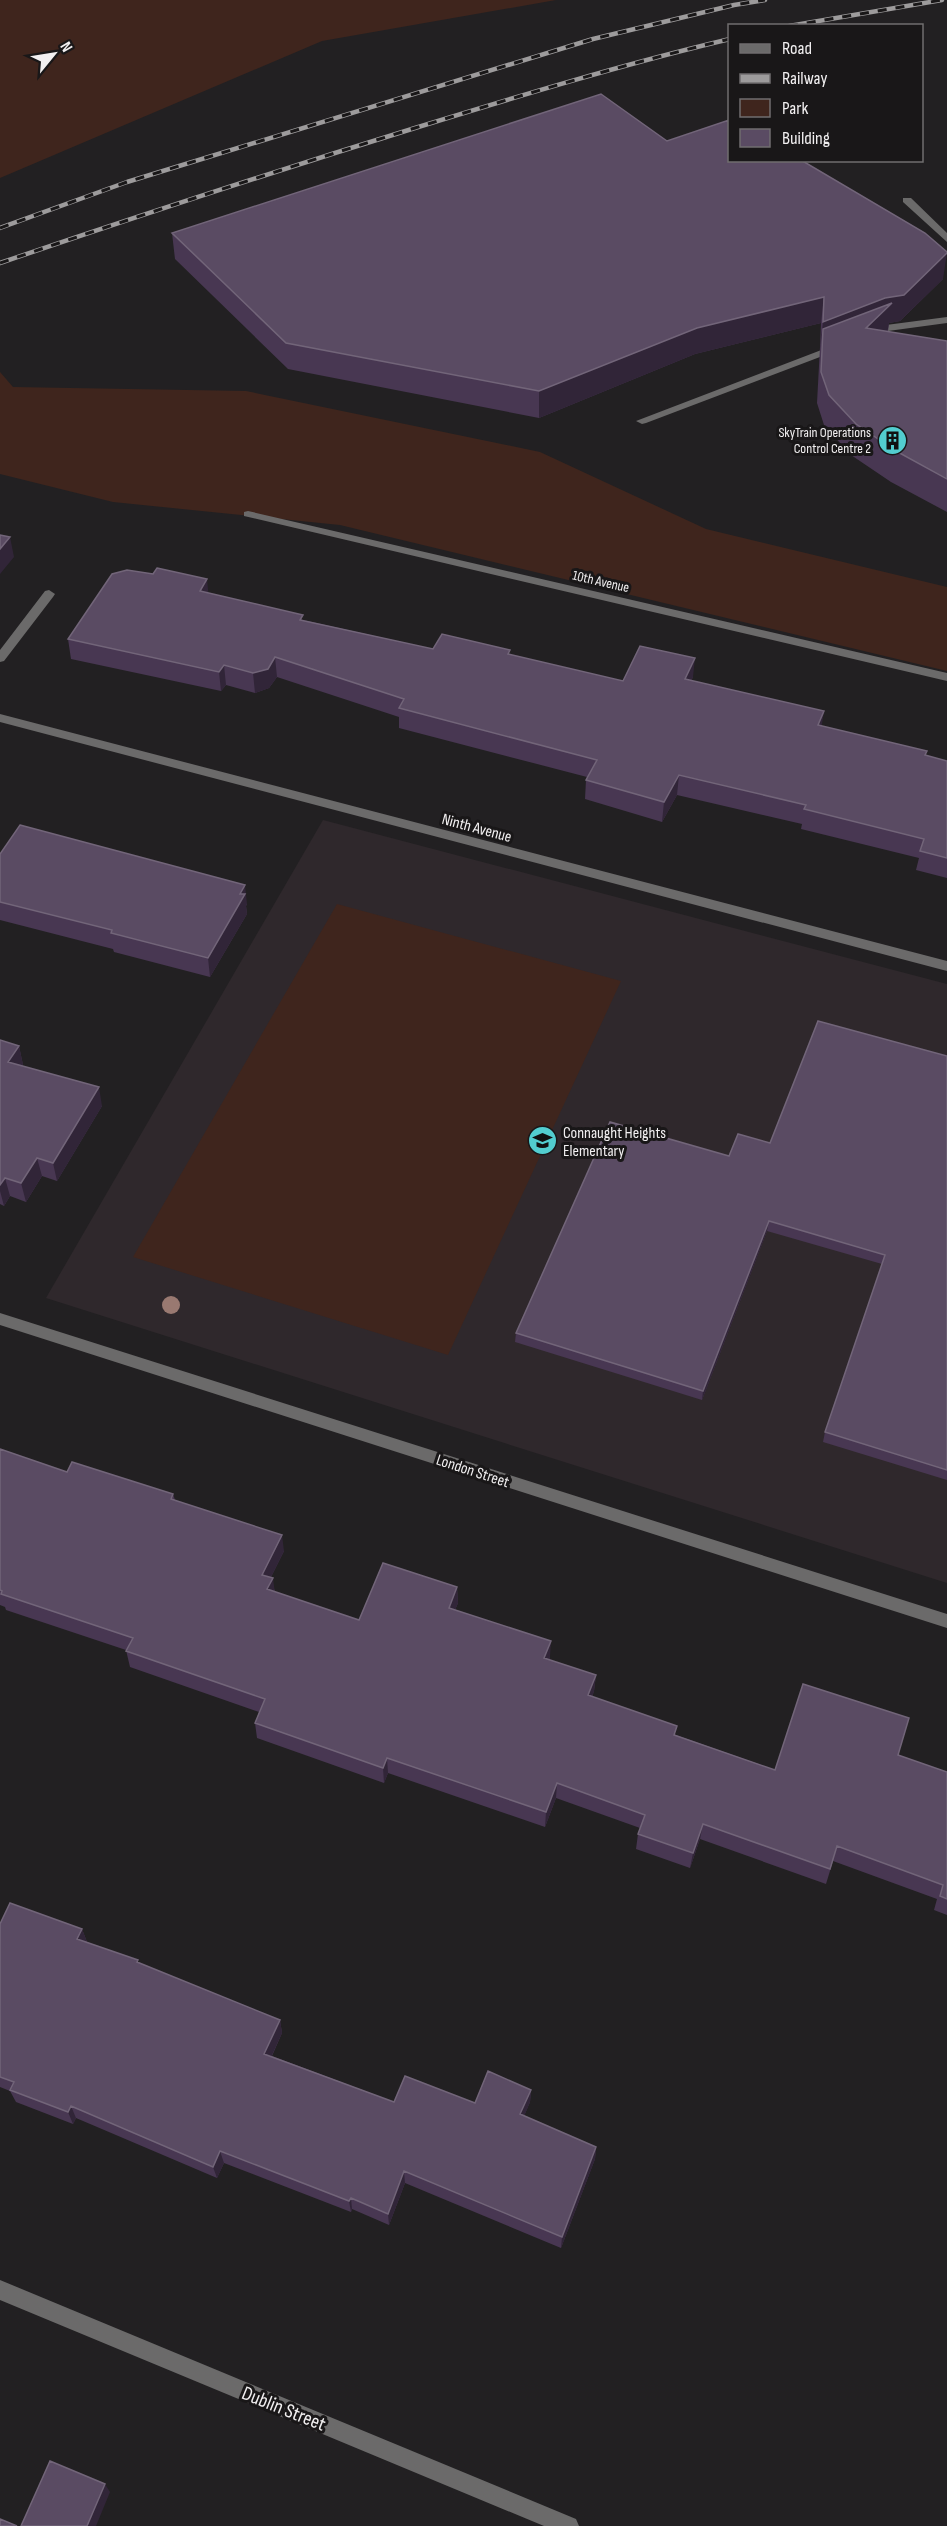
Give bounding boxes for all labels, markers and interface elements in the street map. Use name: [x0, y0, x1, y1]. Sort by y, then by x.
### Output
north arrow: [24, 24, 84, 84]
legend: [728, 24, 923, 162]
text: Road: [782, 38, 812, 59]
text: N: [55, 39, 76, 56]
text: Railway: [782, 68, 827, 89]
text: Park: [782, 98, 808, 119]
text: Building: [782, 128, 830, 149]
place label: SkyTrain Operations Control Centre 2: [778, 424, 871, 457]
building icon: SkyTrain Operations Control Centre 2: [876, 424, 908, 456]
street label: 10th Avenue: [571, 567, 631, 596]
street label: Ninth Avenue: [440, 810, 514, 847]
place label: Connaught Heights Elementary: [563, 1124, 666, 1161]
school or university icon: Connaught Heights Elementary: [526, 1125, 558, 1157]
street label: London Street: [434, 1451, 512, 1492]
street label: Dublin Street: [238, 2381, 329, 2437]

